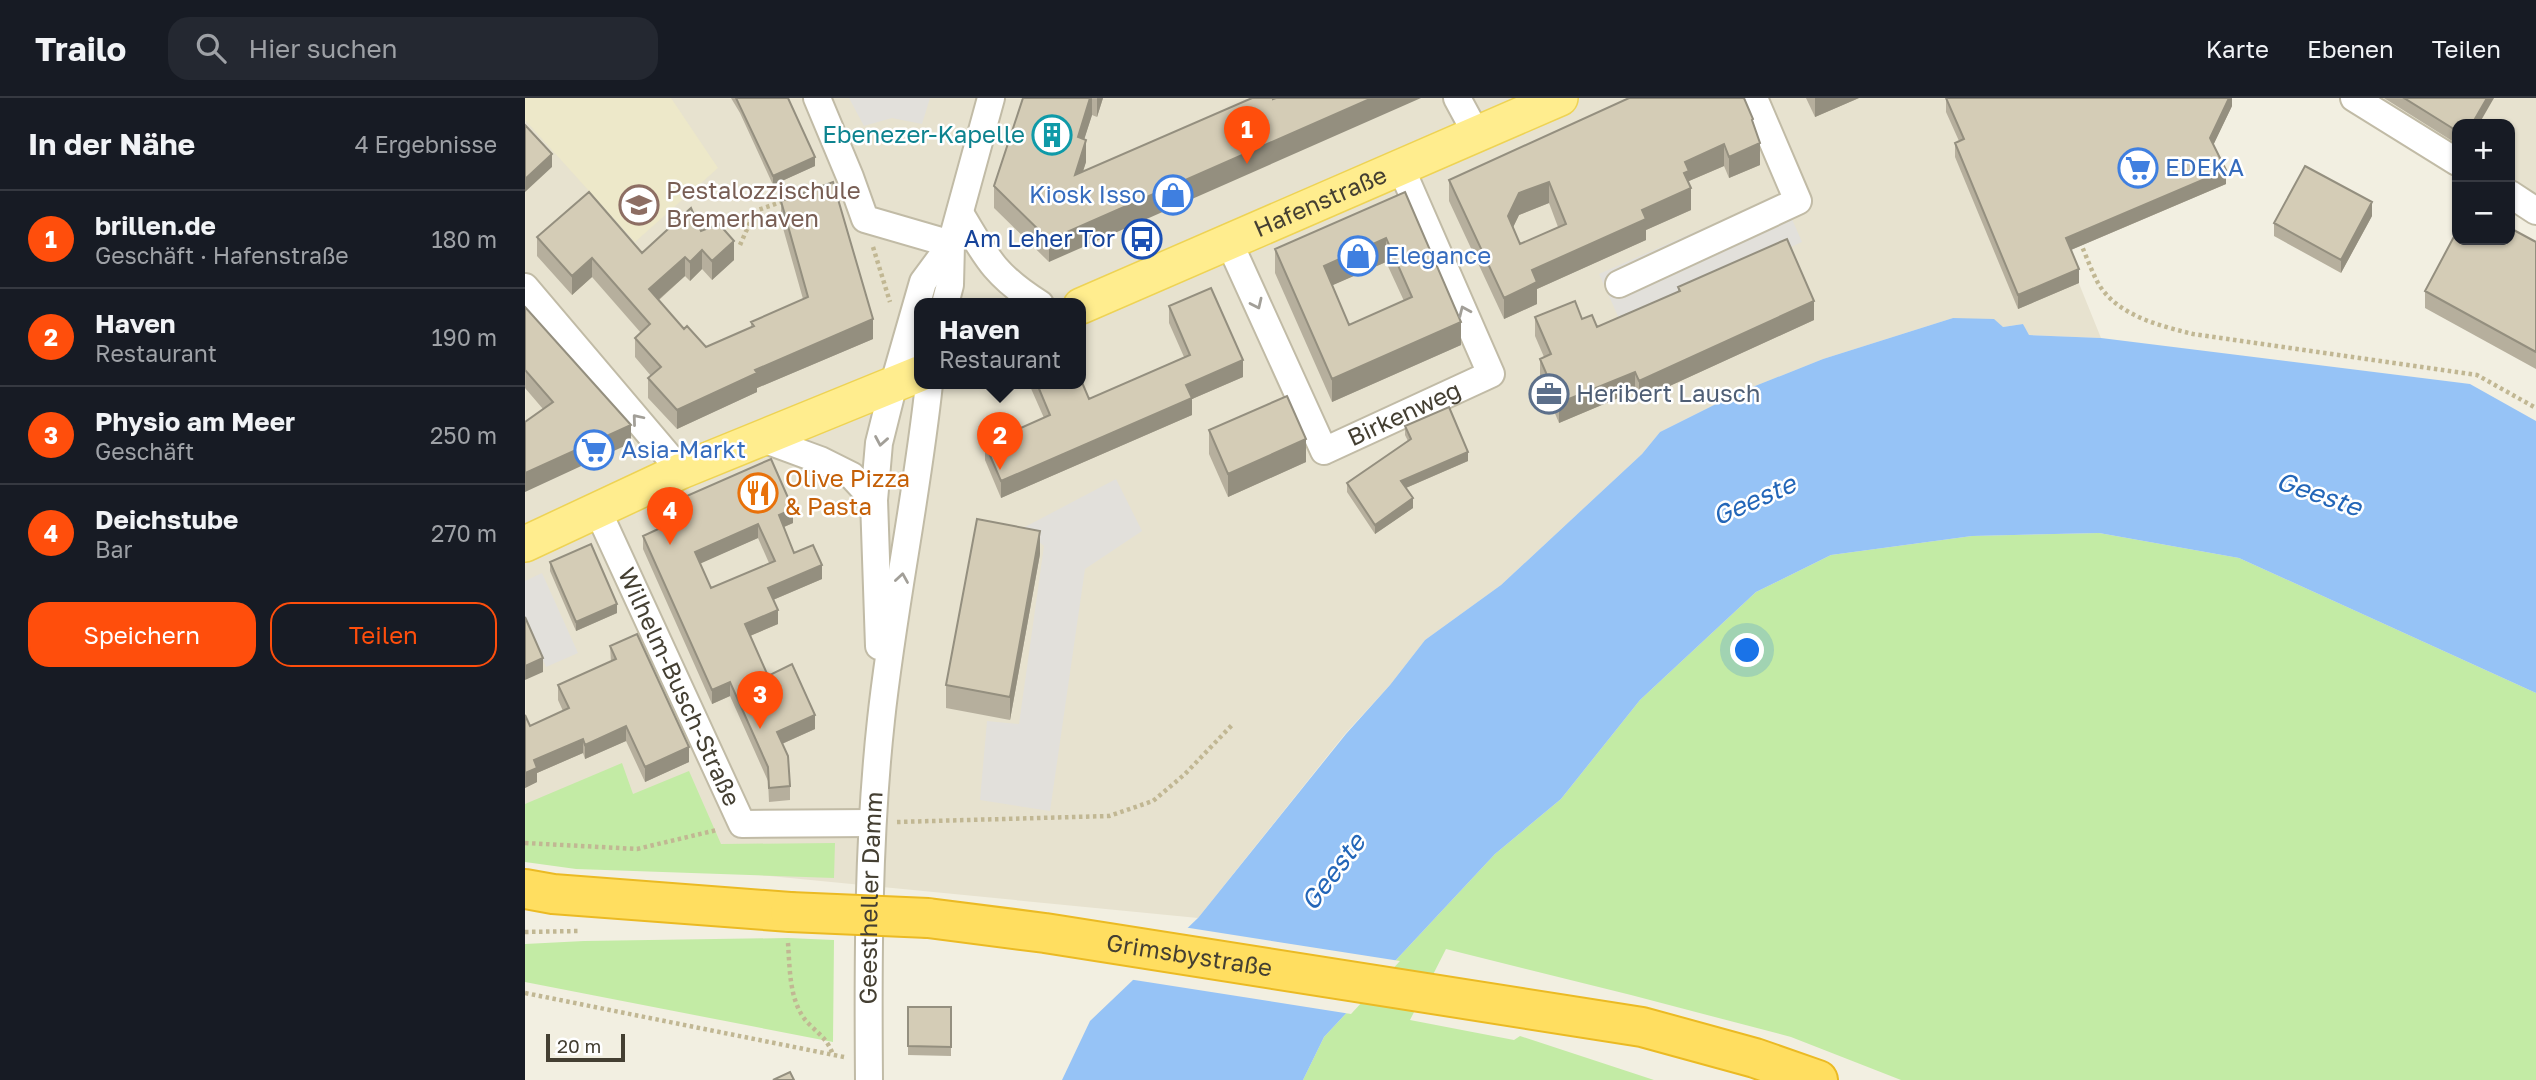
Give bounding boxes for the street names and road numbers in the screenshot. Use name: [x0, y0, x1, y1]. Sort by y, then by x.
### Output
street label: Hafenstraße: [1249, 159, 1391, 242]
street label: Birkenweg: [1343, 374, 1465, 451]
street label: Wilhelm-Busch-Straße: [613, 563, 748, 810]
street label: Geestheller Damm: [853, 791, 888, 1005]
street label: Grimsbystraße: [1105, 927, 1274, 982]

